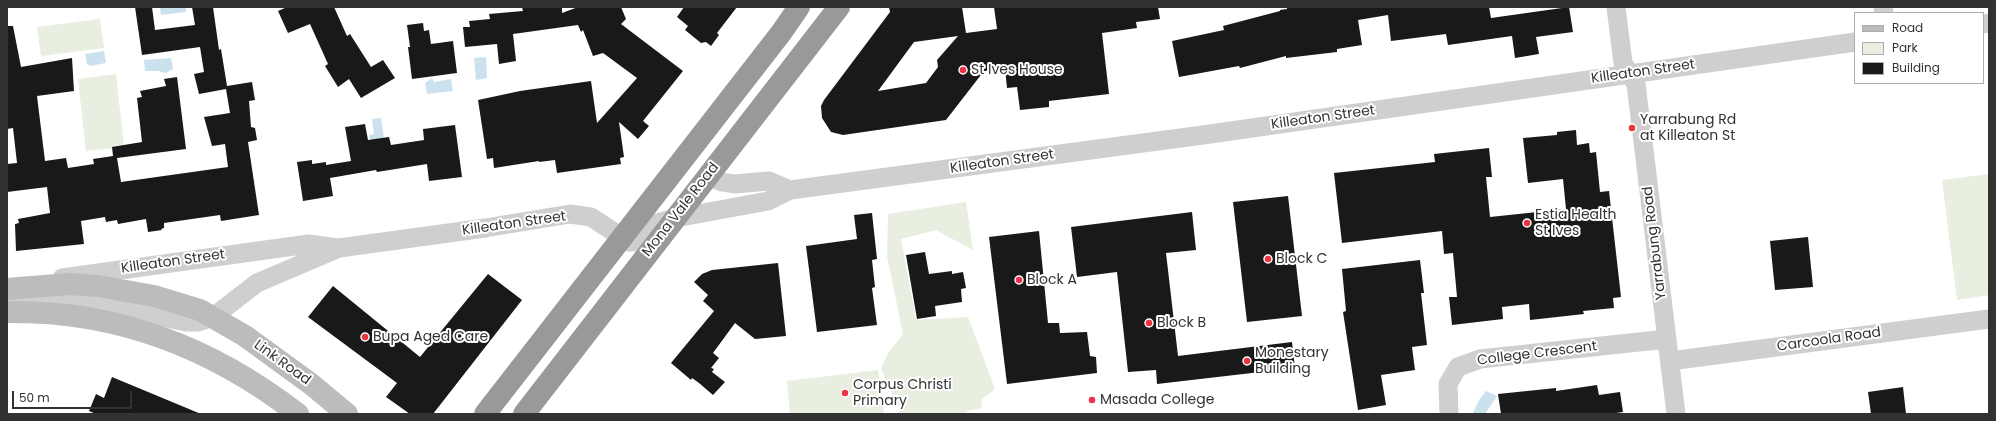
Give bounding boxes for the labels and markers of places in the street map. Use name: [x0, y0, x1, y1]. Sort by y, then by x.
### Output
place label: St Ives House: [971, 62, 1063, 78]
marker: St Ives House: [958, 65, 968, 75]
place label: Yarrabung Rd at Killeaton St: [1640, 112, 1736, 144]
marker: Yarrabung Rd at Killeaton St: [1627, 123, 1637, 133]
place label: Estia Health St Ives: [1535, 207, 1617, 240]
marker: Estia Health St Ives: [1522, 218, 1532, 228]
place label: Block C: [1276, 251, 1327, 267]
marker: Block C: [1263, 254, 1273, 264]
place label: Block A: [1027, 272, 1077, 288]
marker: Block A: [1014, 275, 1024, 285]
place label: Block B: [1157, 315, 1206, 331]
marker: Block B: [1144, 318, 1154, 328]
place label: Bupa Aged Care: [373, 329, 488, 345]
marker: Bupa Aged Care: [360, 332, 370, 342]
place label: Monestary Building: [1255, 345, 1329, 378]
marker: Monestary Building: [1242, 356, 1252, 366]
place label: Corpus Christi Primary: [853, 377, 952, 410]
marker: Corpus Christi Primary: [840, 388, 850, 398]
place label: Masada College: [1100, 392, 1214, 408]
marker: Masada College: [1087, 395, 1097, 405]

